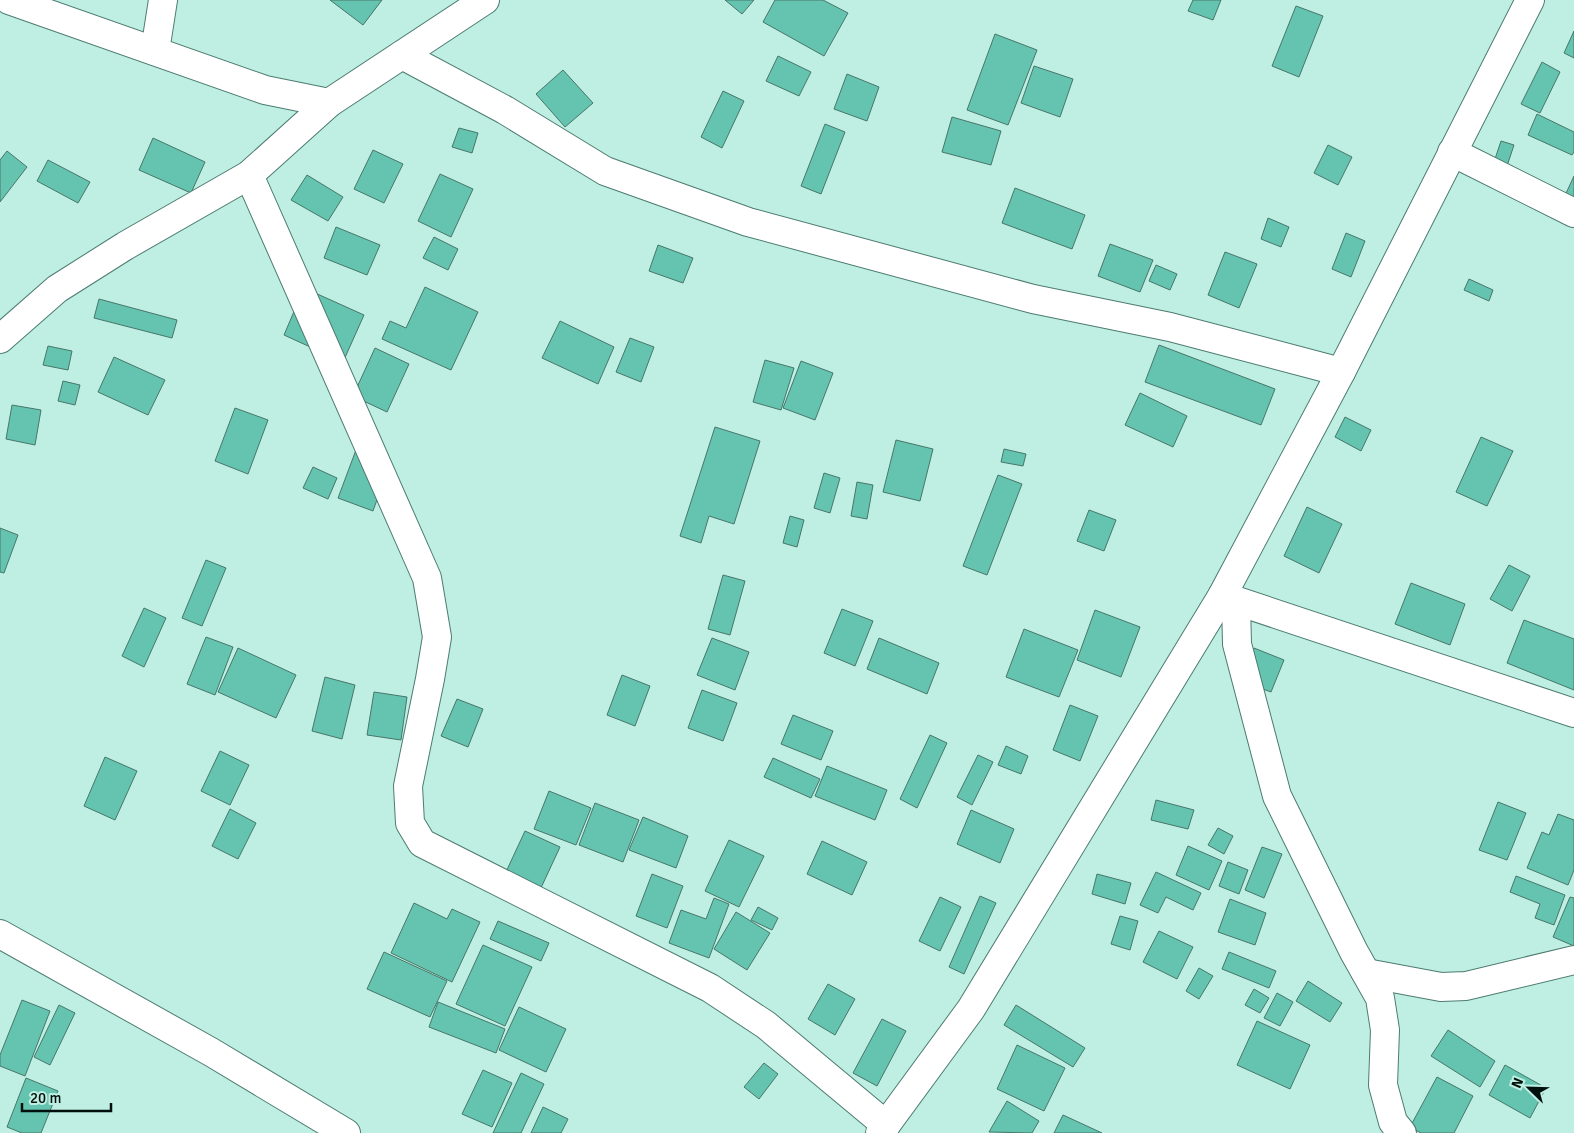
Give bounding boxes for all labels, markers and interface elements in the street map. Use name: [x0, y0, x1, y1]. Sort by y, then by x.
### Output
north arrow: [1504, 1063, 1554, 1113]
text: N: [1508, 1075, 1527, 1091]
scale bar: [22, 1080, 111, 1112]
text: 20 m: [30, 1089, 61, 1107]

